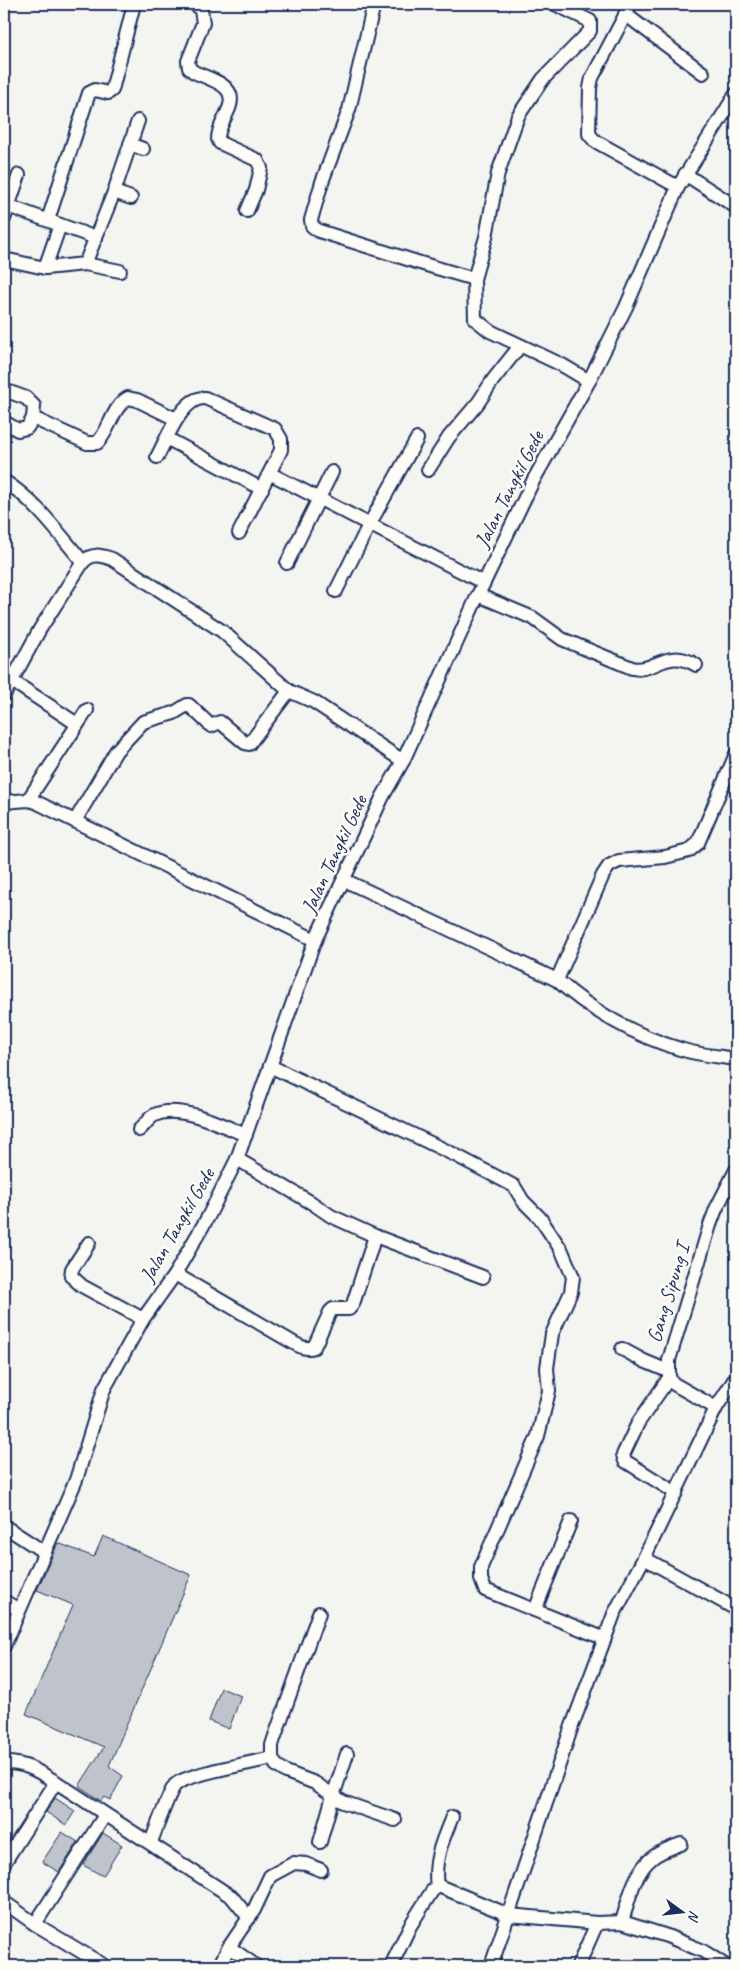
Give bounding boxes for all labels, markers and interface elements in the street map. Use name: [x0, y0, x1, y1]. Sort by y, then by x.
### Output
street label: Jalan Tangkil Gede: [468, 425, 550, 552]
street label: Jalan Tangkil Gede: [295, 790, 373, 918]
street label: Jalan Tangkil Gede: [133, 1162, 221, 1287]
street label: Gang Sipung I: [641, 1236, 697, 1345]
north arrow: [658, 1888, 708, 1938]
text: N: [684, 1909, 703, 1924]

